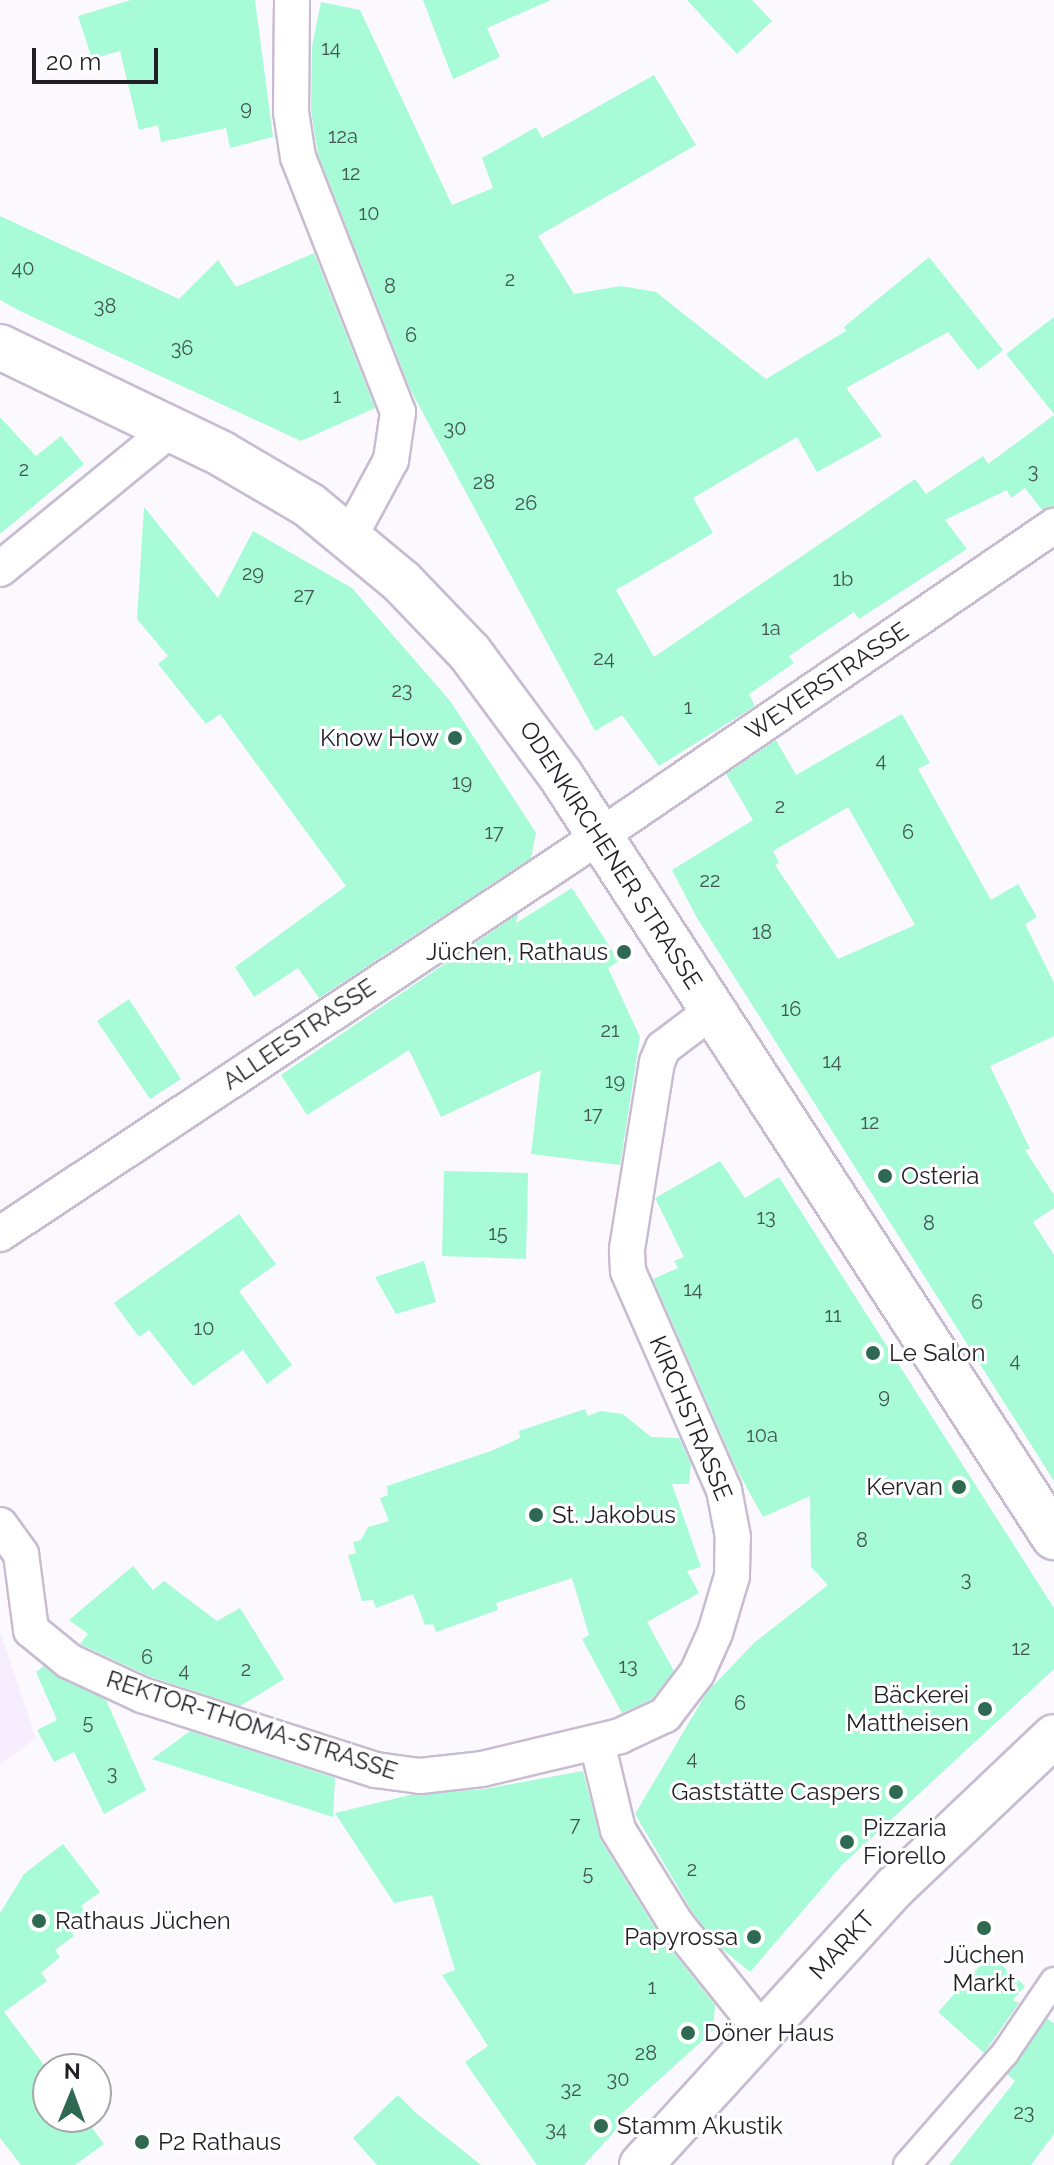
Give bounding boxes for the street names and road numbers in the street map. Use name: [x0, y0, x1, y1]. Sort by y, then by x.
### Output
street label: WEYERSTRASSE: [740, 616, 914, 746]
street label: ODENKIRCHENER STRASSE: [514, 716, 708, 994]
street label: ALLEESTRASSE: [217, 972, 381, 1096]
street label: KIRCHSTRASSE: [643, 1331, 739, 1505]
street label: REKTOR-THOMA-STRASSE: [103, 1664, 401, 1786]
street label: MARKT: [803, 1905, 881, 1985]

